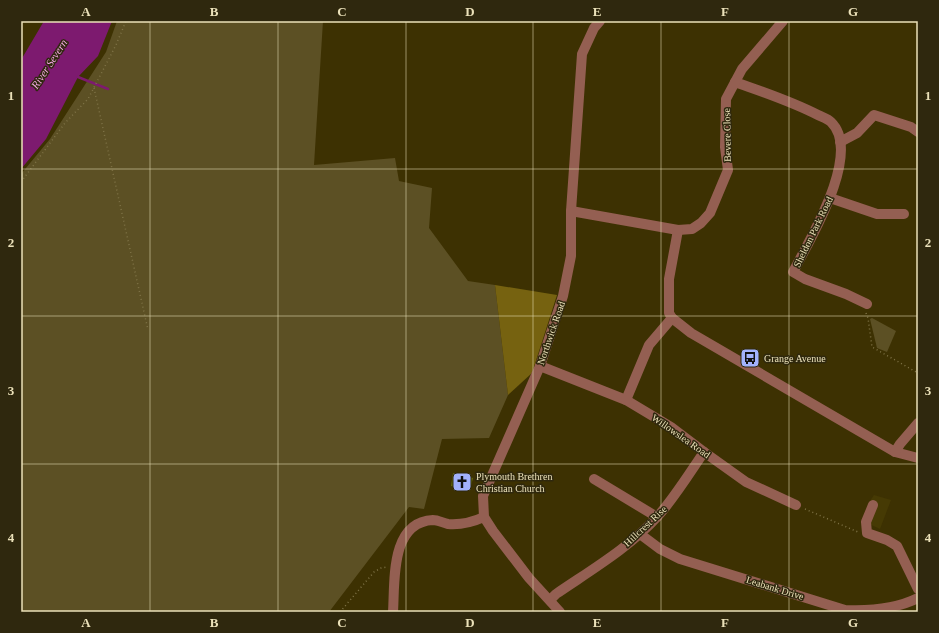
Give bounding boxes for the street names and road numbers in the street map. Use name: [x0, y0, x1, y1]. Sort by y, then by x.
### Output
street label: Bevere Close: [721, 108, 733, 162]
street label: Sheldon Park Road: [791, 195, 835, 269]
street label: Northwick Road: [535, 300, 567, 366]
street label: Willowslea Road: [650, 412, 712, 460]
street label: Hillcrest Rise: [621, 503, 669, 549]
street label: Leabank Drive: [745, 574, 806, 602]

